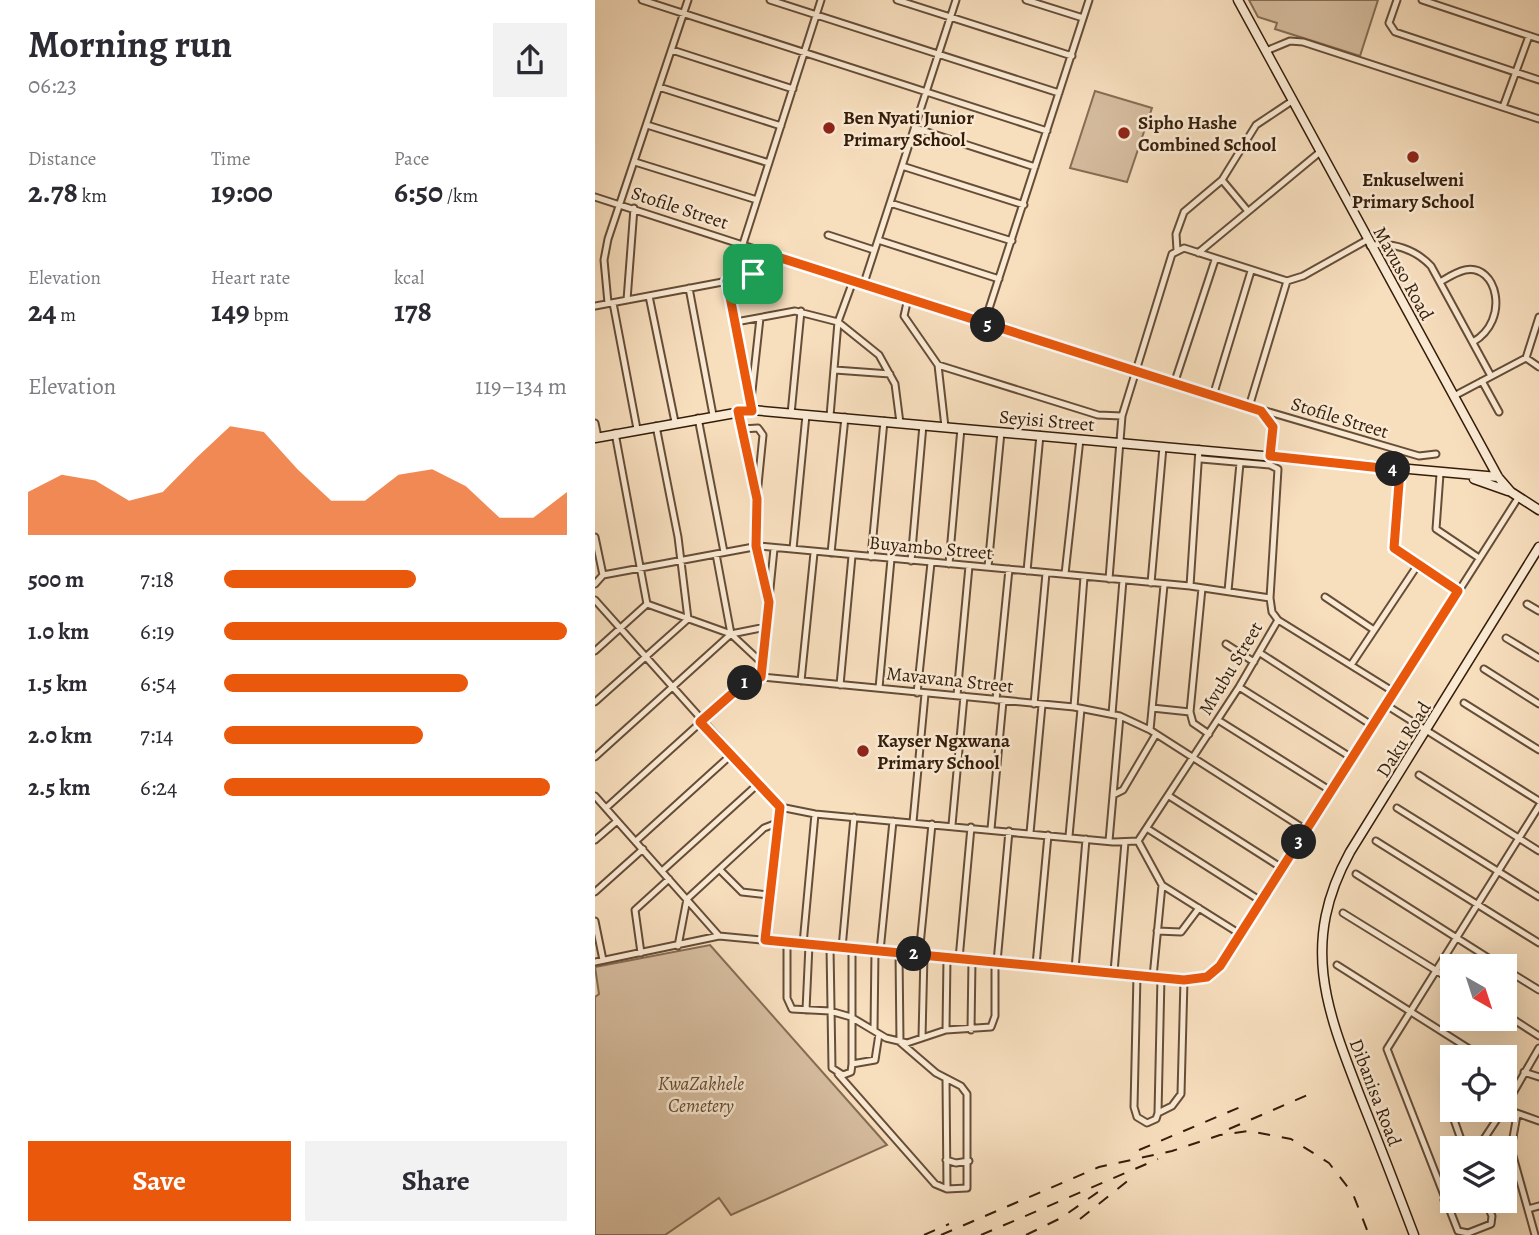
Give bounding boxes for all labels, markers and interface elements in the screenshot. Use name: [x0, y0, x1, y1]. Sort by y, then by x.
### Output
text: Morning run: [28, 18, 232, 70]
button: share: [493, 23, 567, 97]
text: 06:23: [28, 70, 77, 101]
place label: Ben Nyati Junior Primary School: [843, 105, 974, 153]
place label: Sipho Hashe Combined School: [1138, 110, 1276, 158]
marker: Ben Nyati Junior Primary School: [821, 120, 837, 136]
marker: Sipho Hashe Combined School: [1116, 125, 1132, 141]
text: Distance: [28, 146, 96, 172]
text: Time: [211, 146, 250, 172]
text: Pace: [394, 146, 429, 172]
marker: Enkuselweni Primary School: [1405, 149, 1421, 165]
place label: Enkuselweni Primary School: [1352, 167, 1474, 215]
text: 2.78: [28, 172, 78, 212]
text: 19:00: [211, 172, 273, 212]
text: 6:50: [394, 172, 443, 212]
street label: Stofile Street: [628, 180, 732, 236]
text: km: [78, 183, 107, 209]
text: /km: [443, 183, 478, 209]
street label: Mavuso Road: [1367, 222, 1440, 326]
pin: [723, 244, 783, 304]
icon: arrive: [734, 255, 772, 293]
text: Elevation: [28, 265, 101, 291]
text: Heart rate: [211, 265, 290, 291]
text: kcal: [394, 265, 424, 291]
text: 24: [28, 291, 57, 331]
text: 149: [211, 291, 250, 331]
text: 178: [394, 291, 432, 331]
text: m: [57, 302, 76, 328]
text: bpm: [250, 302, 289, 328]
pin: 5: [971, 308, 1005, 342]
text: 5: [983, 311, 992, 337]
text: Elevation: [28, 371, 116, 402]
text: 119–134 m: [475, 371, 567, 402]
street label: Stofile Street: [1288, 391, 1392, 445]
street label: Seyisi Street: [998, 404, 1096, 438]
pin: 4: [1375, 452, 1411, 486]
text: 4: [1388, 455, 1397, 481]
street label: Buyambo Street: [868, 530, 994, 566]
text: 500 m: [28, 564, 84, 595]
text: 7:18: [140, 564, 174, 595]
text: 1.0 km: [28, 616, 89, 647]
text: 6:19: [140, 616, 174, 647]
street label: Mvubu Street: [1193, 617, 1269, 720]
street label: Mavavana Street: [885, 660, 1015, 700]
pin: 1: [727, 666, 763, 700]
text: 1.5 km: [28, 668, 88, 699]
text: 6:54: [140, 668, 176, 699]
text: 1: [741, 669, 748, 695]
street label: Daku Road: [1370, 696, 1438, 783]
text: 2.0 km: [28, 720, 92, 751]
text: 7:14: [140, 720, 173, 751]
place label: Kayser Ngxwana Primary School: [877, 728, 1011, 776]
marker: Kayser Ngxwana Primary School: [855, 743, 871, 759]
text: 2.5 km: [28, 772, 90, 803]
text: 6:24: [140, 772, 177, 803]
pin: 3: [1281, 824, 1317, 860]
text: 3: [1294, 828, 1303, 854]
pin: 2: [897, 936, 931, 972]
text: 2: [909, 940, 918, 966]
north arrow: [1440, 954, 1517, 1031]
map controls: [1440, 954, 1517, 1213]
street label: Dibanisa Road: [1343, 1035, 1408, 1150]
button: locate: [1440, 1045, 1517, 1122]
park label: KwaZakhele Cemetery: [658, 1071, 744, 1119]
button: layers: [1440, 1136, 1517, 1213]
button: Save: [28, 1141, 291, 1221]
button: Share: [305, 1141, 567, 1221]

